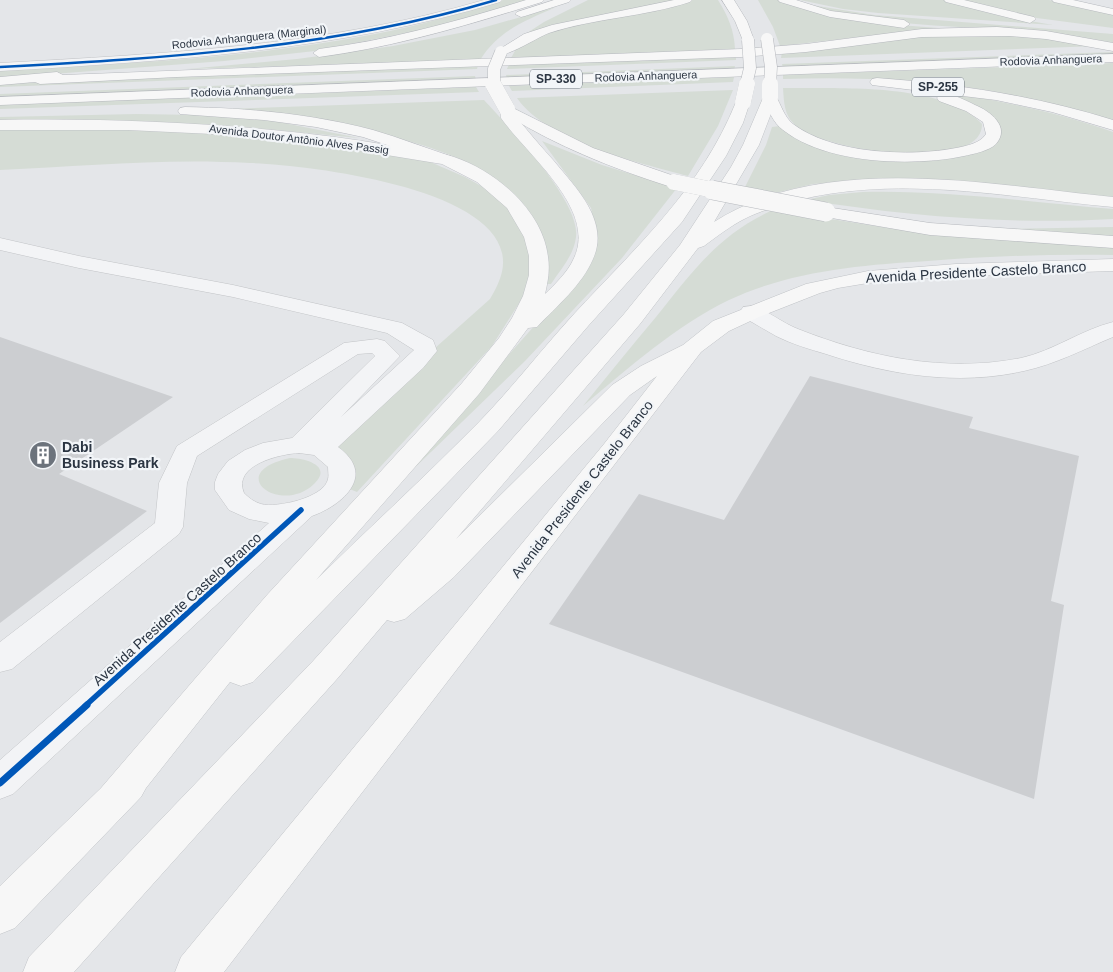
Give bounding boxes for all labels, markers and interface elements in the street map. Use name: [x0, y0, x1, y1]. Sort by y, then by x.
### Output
street label: Rodovia Anhanguera (Marginal): [171, 23, 327, 51]
street label: Rodovia Anhanguera: [999, 52, 1103, 68]
street label: Rodovia Anhanguera: [594, 68, 698, 84]
road number: SP-330: [530, 70, 582, 88]
road number: SP-255: [912, 77, 964, 96]
street label: Rodovia Anhanguera: [190, 83, 294, 99]
street label: Avenida Doutor Antônio Alves Passig: [209, 122, 389, 156]
street label: Avenida Presidente Castelo Branco: [865, 258, 1087, 286]
street label: Avenida Presidente Castelo Branco: [508, 397, 656, 581]
place label: Dabi Business Park: [62, 439, 159, 471]
building icon: Dabi Business Park: [28, 440, 58, 470]
street label: Avenida Presidente Castelo Branco: [90, 529, 265, 689]

